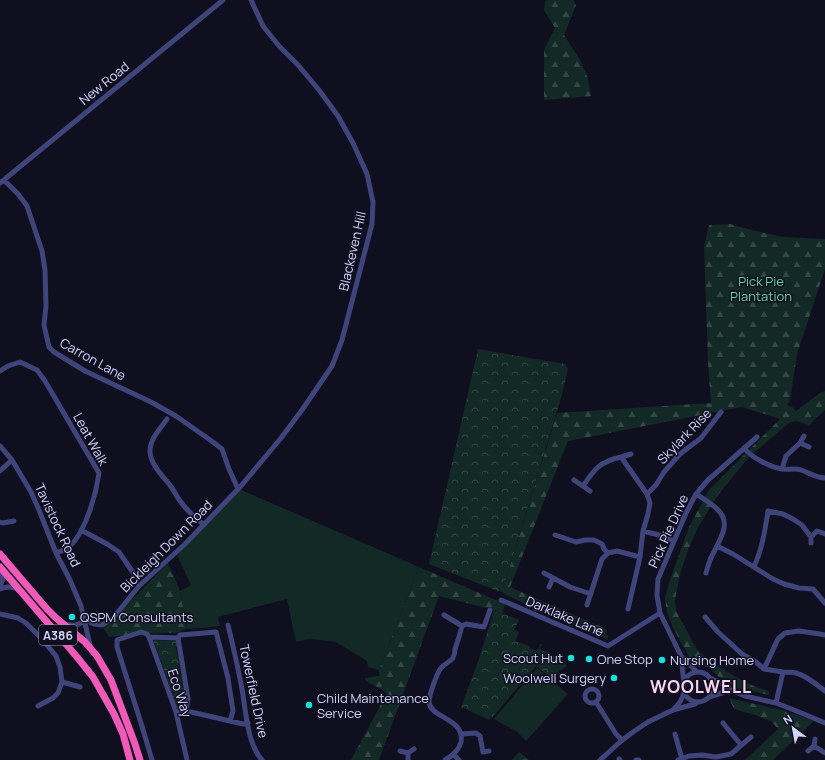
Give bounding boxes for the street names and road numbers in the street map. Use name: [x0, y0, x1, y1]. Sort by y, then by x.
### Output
street label: New Road: [75, 57, 133, 109]
street label: Blackeven Hill: [334, 209, 370, 293]
street label: Carron Lane: [57, 333, 130, 385]
street label: Skylark Rise: [653, 404, 715, 468]
street label: Leat Walk: [69, 410, 113, 469]
street label: Tavistock Road: [31, 480, 85, 570]
street label: Pick Pie Drive: [644, 491, 692, 571]
street label: Bickleigh Down Road: [116, 496, 216, 596]
street label: Darklake Lane: [523, 592, 607, 641]
road number: A386: [39, 625, 77, 645]
street label: Towerfield Drive: [235, 643, 273, 740]
street label: Eco Way: [164, 666, 196, 720]

